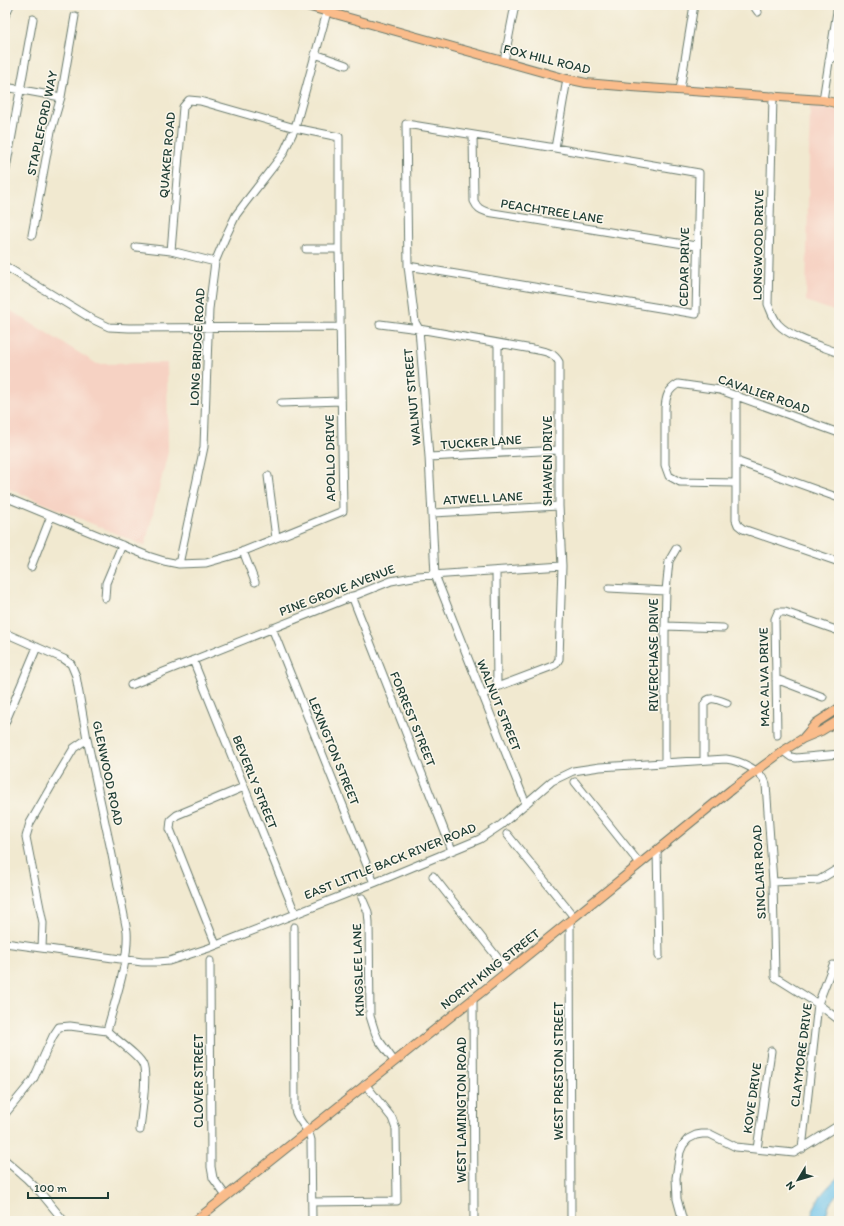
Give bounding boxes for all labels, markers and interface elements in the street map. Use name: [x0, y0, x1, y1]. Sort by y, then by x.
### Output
street label: FOX HILL ROAD: [502, 41, 593, 77]
street label: STAPLEFORD WAY: [24, 69, 61, 177]
street label: QUAKER ROAD: [156, 111, 178, 199]
street label: LONGWOOD DRIVE: [750, 189, 766, 301]
street label: PEACHTREE LANE: [500, 195, 604, 227]
street label: CEDAR DRIVE: [676, 227, 692, 307]
street label: LONG BRIDGE ROAD: [186, 287, 208, 407]
street label: WALNUT STREET: [400, 347, 424, 446]
street label: CAVALIER ROAD: [716, 371, 812, 417]
street label: APOLLO DRIVE: [322, 414, 338, 502]
street label: SHAWEN DRIVE: [540, 416, 555, 506]
street label: TUCKER LANE: [440, 432, 522, 452]
street label: ATWELL LANE: [443, 488, 523, 508]
street label: PINE GROVE AVENUE: [277, 561, 397, 619]
street label: RIVERCHASE DRIVE: [646, 598, 661, 712]
street label: MAC ALVA DRIVE: [756, 627, 772, 727]
street label: WALNUT STREET: [474, 657, 524, 754]
street label: FORREST STREET: [387, 669, 439, 769]
street label: LEXINGTON STREET: [305, 695, 363, 808]
street label: GLENWOOD ROAD: [90, 719, 127, 827]
street label: BEVERLY STREET: [229, 733, 281, 832]
street label: EAST LITTLE BACK RIVER ROAD: [302, 820, 478, 902]
street label: SINCLAIR ROAD: [749, 824, 769, 920]
street label: KINGSLEE LANE: [349, 923, 367, 1017]
street label: NORTH KING STREET: [437, 925, 543, 1012]
street label: WEST PRESTON STREET: [551, 1001, 566, 1140]
street label: CLAYMORE DRIVE: [787, 1002, 815, 1108]
street label: CLOVER STREET: [191, 1033, 206, 1128]
street label: WEST LAMINGTON ROAD: [454, 1037, 469, 1183]
street label: KOVE DRIVE: [740, 1062, 764, 1134]
north arrow: [778, 1160, 818, 1200]
scale bar: [28, 1174, 108, 1200]
text: N: [783, 1179, 798, 1193]
text: 100 m: [34, 1181, 67, 1195]

